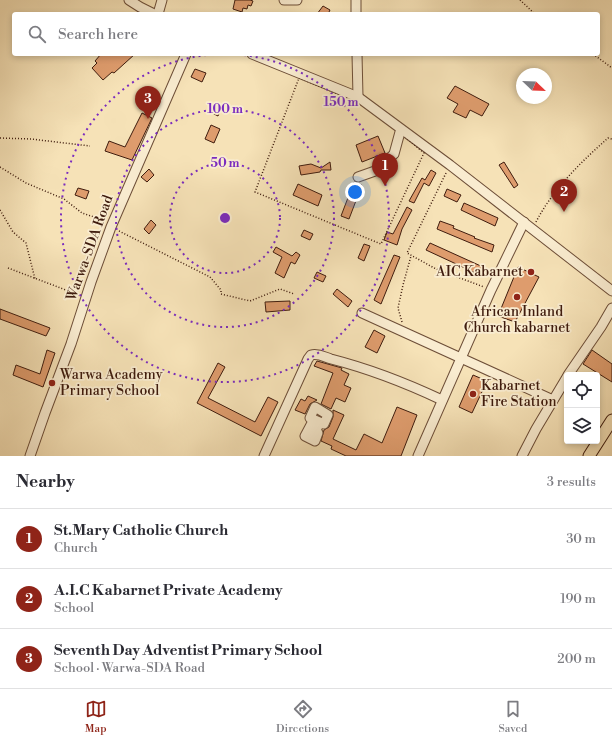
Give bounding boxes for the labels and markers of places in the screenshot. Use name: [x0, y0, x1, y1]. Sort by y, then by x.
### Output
pin: 3: [135, 86, 161, 119]
pin: 1: [372, 153, 398, 186]
pin: 2: [551, 179, 577, 212]
centre of rings: [218, 211, 232, 225]
place label: AIC Kabarnet: [435, 263, 523, 281]
marker: AIC Kabarnet: [526, 267, 536, 277]
marker: African Inland Church kabarnet: [512, 292, 522, 302]
place label: African Inland Church kabarnet: [464, 303, 570, 337]
place label: Warwa Academy Primary School: [59, 366, 163, 400]
place label: Kabarnet Fire Station: [481, 377, 557, 411]
marker: Warwa Academy Primary School: [47, 378, 57, 388]
marker: Kabarnet Fire Station: [468, 389, 478, 399]

